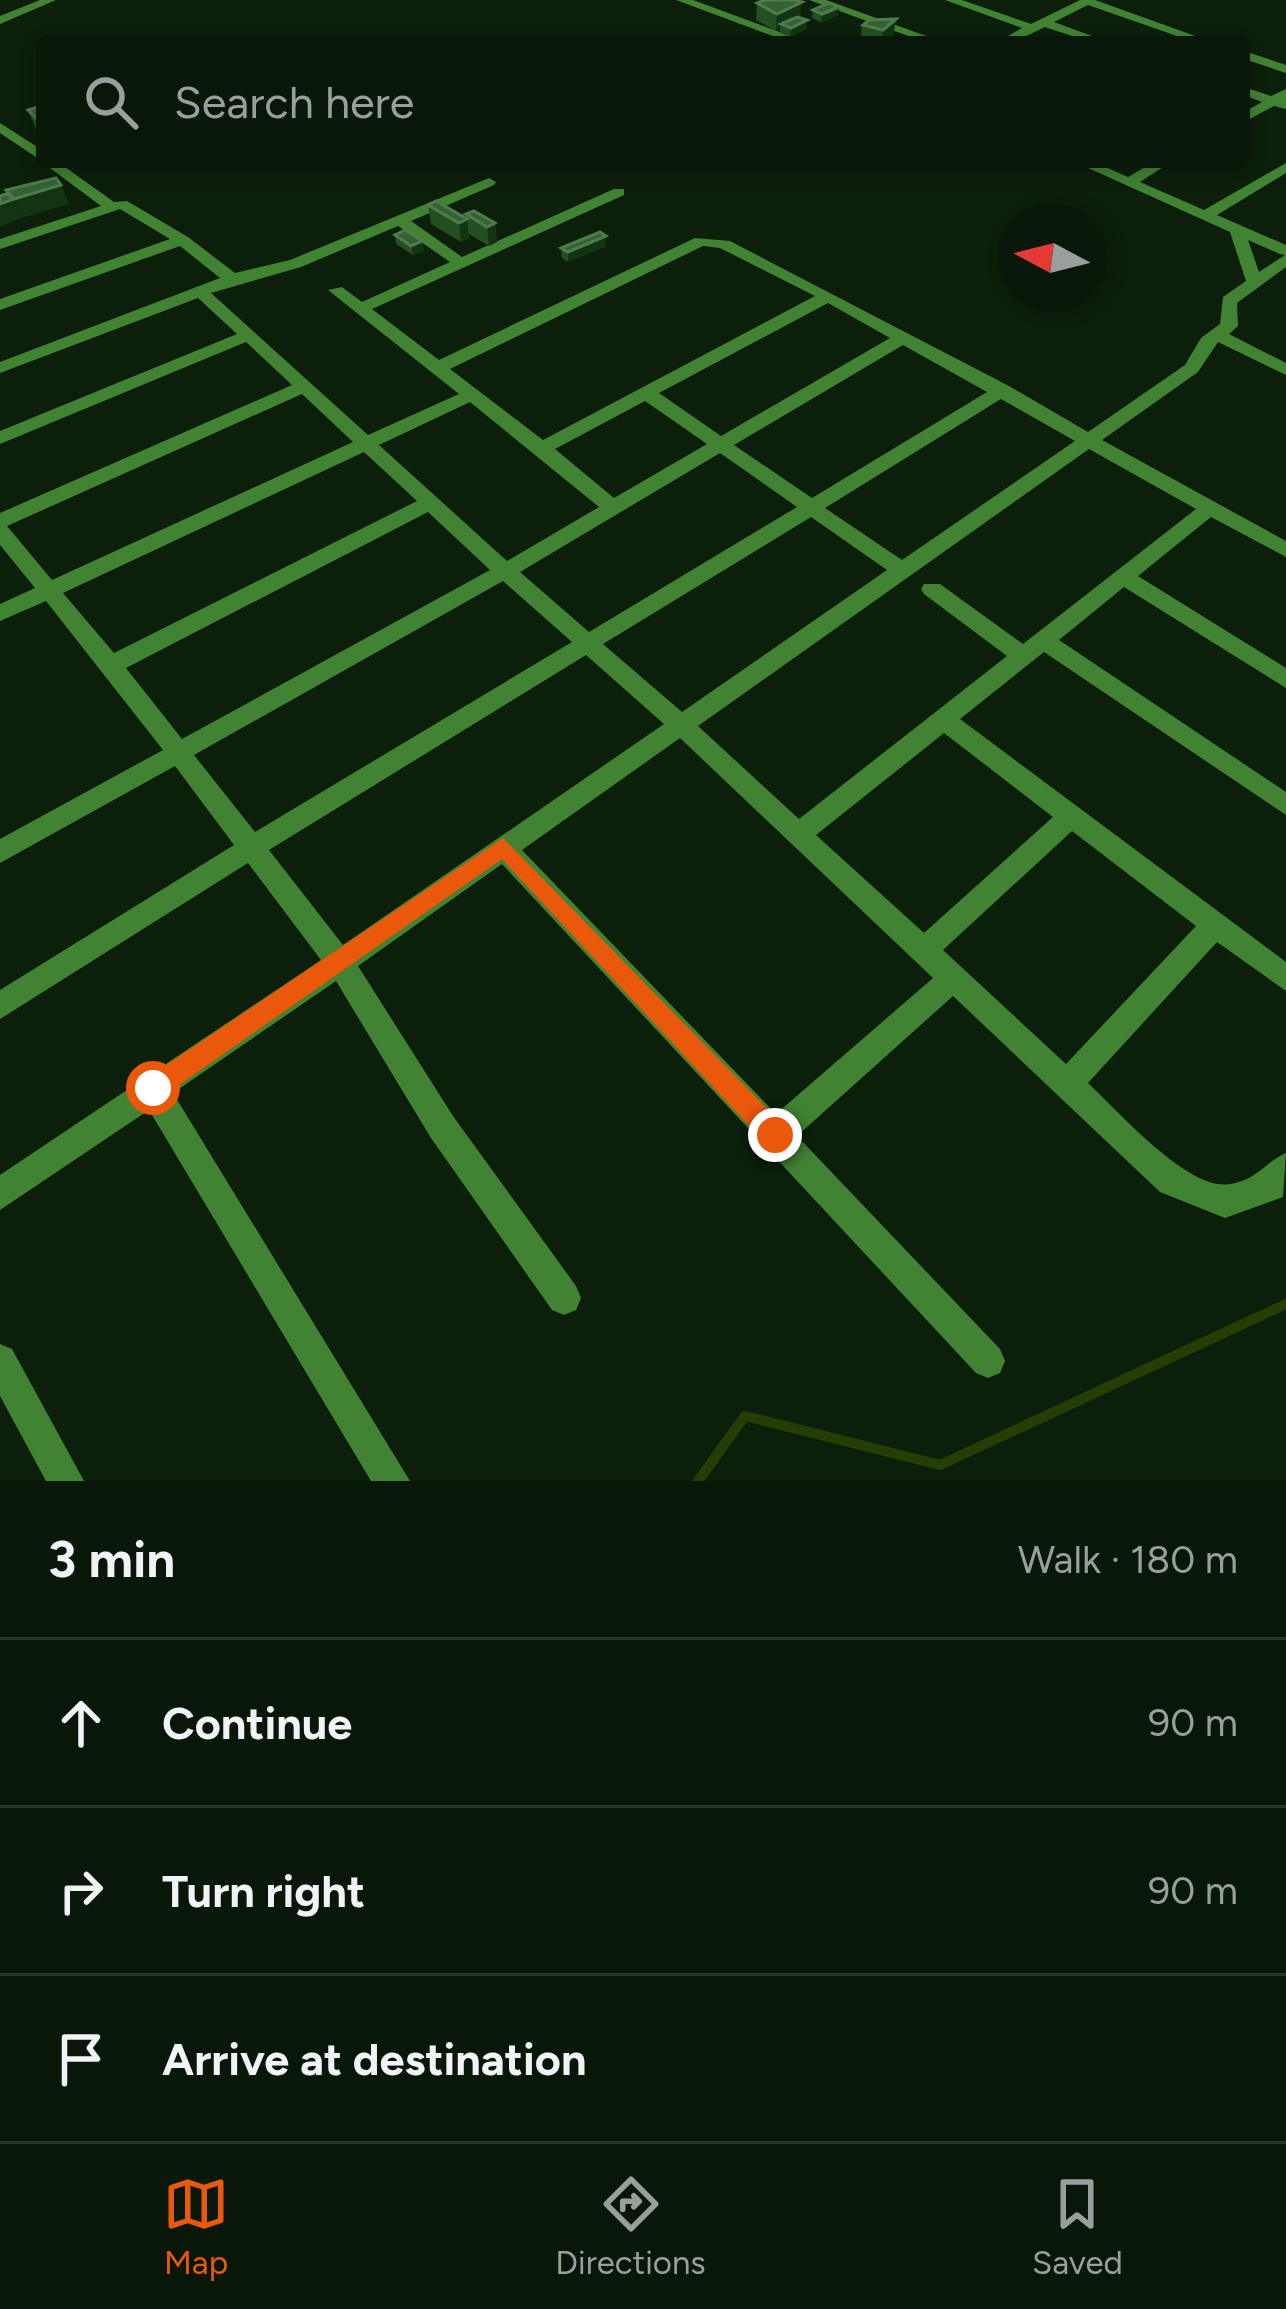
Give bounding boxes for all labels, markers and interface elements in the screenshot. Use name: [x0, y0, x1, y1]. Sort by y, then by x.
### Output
search box: [36, 36, 1250, 168]
icon: search: [78, 69, 144, 135]
text: Search here: [174, 75, 414, 129]
north arrow: [998, 204, 1106, 312]
route start: [126, 1061, 180, 1115]
route end: [748, 1108, 802, 1162]
text: 3 min: [48, 1529, 175, 1590]
text: Walk · 180 m: [1018, 1536, 1238, 1583]
icon: ahead: [48, 1690, 114, 1756]
text: Continue: [162, 1696, 352, 1750]
text: 90 m: [1148, 1699, 1238, 1746]
icon: right: [48, 1858, 114, 1924]
text: Turn right: [162, 1864, 365, 1918]
text: 90 m: [1148, 1867, 1238, 1914]
icon: arrive: [48, 2026, 114, 2092]
text: Arrive at destination: [162, 2032, 586, 2086]
tab: Map: [163, 2171, 229, 2282]
tab: Directions: [555, 2171, 706, 2282]
tab: Saved: [1032, 2171, 1123, 2282]

